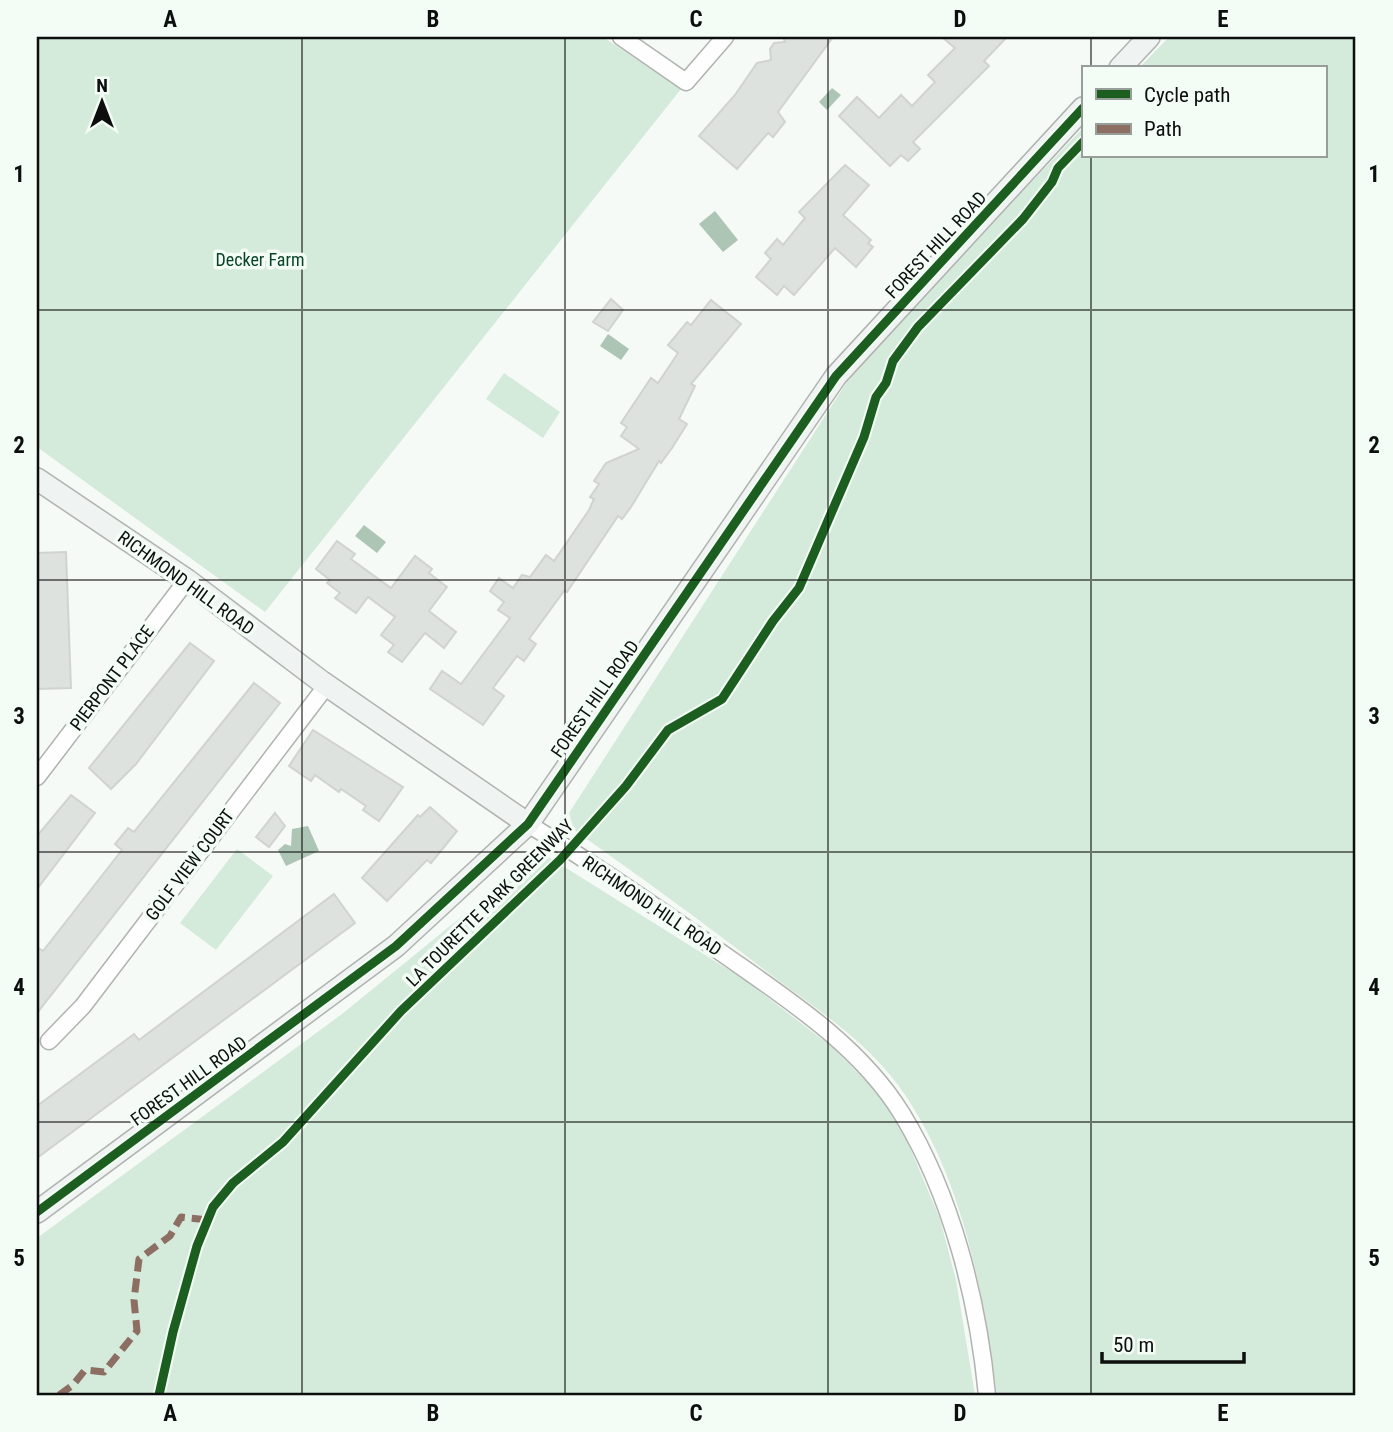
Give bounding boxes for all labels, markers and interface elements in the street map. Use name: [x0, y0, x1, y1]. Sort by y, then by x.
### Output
text: A: [163, 6, 177, 33]
text: B: [427, 6, 439, 33]
text: C: [689, 6, 703, 33]
text: D: [954, 6, 967, 33]
text: E: [1217, 6, 1229, 33]
north arrow: [66, 66, 136, 136]
legend: [1082, 66, 1326, 158]
text: N: [96, 74, 108, 97]
text: Cycle path: [1144, 83, 1230, 107]
text: Path: [1144, 117, 1182, 141]
text: 1: [13, 161, 25, 188]
text: 1: [1368, 161, 1380, 188]
street label: FOREST HILL ROAD: [881, 187, 990, 302]
park label: Decker Farm: [215, 249, 305, 270]
text: 2: [13, 432, 25, 459]
text: 2: [1368, 432, 1380, 459]
street label: RICHMOND HILL ROAD: [114, 526, 258, 639]
street label: PIERPONT PLACE: [65, 621, 158, 734]
street label: FOREST HILL ROAD: [546, 636, 643, 761]
text: 3: [13, 703, 25, 730]
text: 3: [1368, 703, 1380, 730]
street label: GOLF VIEW COURT: [141, 805, 238, 924]
street label: LA TOURETTE PARK GREENWAY: [402, 814, 578, 991]
street label: RICHMOND HILL ROAD: [579, 851, 726, 960]
text: 4: [13, 974, 25, 1001]
text: 4: [1368, 974, 1380, 1001]
street label: FOREST HILL ROAD: [127, 1031, 251, 1130]
text: 5: [13, 1245, 25, 1272]
text: 5: [1368, 1245, 1380, 1272]
scale bar: [1102, 1320, 1244, 1364]
text: 50 m: [1113, 1333, 1154, 1357]
text: A: [163, 1400, 177, 1427]
text: B: [427, 1400, 439, 1427]
text: C: [689, 1400, 703, 1427]
text: D: [954, 1400, 967, 1427]
text: E: [1217, 1400, 1229, 1427]

